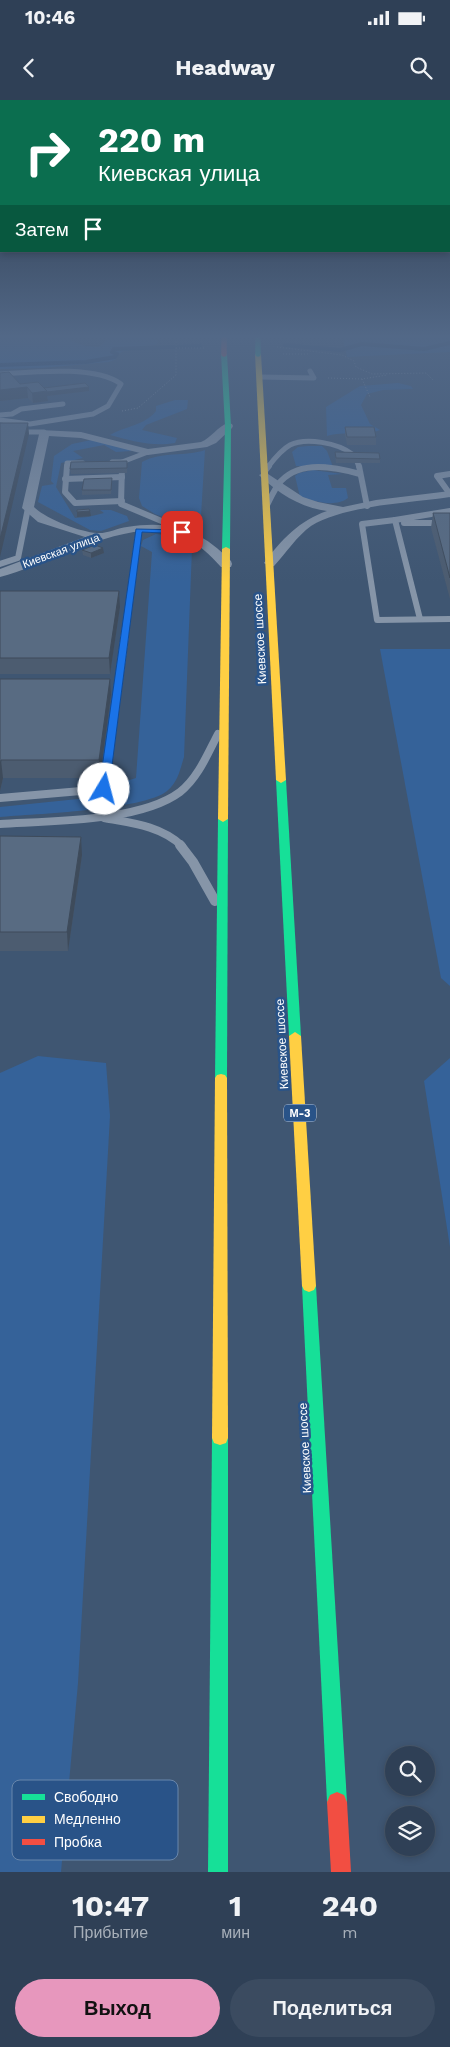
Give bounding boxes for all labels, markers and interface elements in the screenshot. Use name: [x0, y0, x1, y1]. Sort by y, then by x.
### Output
text: 10:46: [25, 6, 75, 29]
icon: back: [15, 54, 43, 82]
icon: search: [407, 54, 435, 82]
text: Headway: [175, 55, 275, 80]
text: 220 m: [98, 119, 205, 161]
icon: right: [15, 120, 80, 185]
text: Киевская улица: [98, 161, 260, 186]
icon: arrive: [79, 215, 107, 243]
text: Затем: [15, 218, 69, 241]
pin: [161, 511, 203, 553]
icon: arrive: [168, 518, 196, 546]
street label: Киевская улица: [21, 531, 102, 571]
street label: Киевское шоссе: [251, 593, 269, 685]
position arrow: [77, 762, 129, 814]
street label: Киевское шоссе: [273, 998, 291, 1090]
road number: М-3: [284, 1104, 316, 1121]
street label: Киевское шоссе: [296, 1402, 314, 1494]
map controls: [385, 1746, 435, 1856]
button: search: [385, 1746, 435, 1796]
legend: [12, 1780, 178, 1860]
text: Свободно: [54, 1789, 119, 1805]
button: layers: [385, 1806, 435, 1856]
text: Медленно: [54, 1811, 121, 1827]
text: Пробка: [54, 1834, 102, 1850]
text: 10:47: [72, 1888, 149, 1923]
text: 1: [229, 1888, 242, 1923]
text: 240: [322, 1888, 378, 1923]
text: Прибытие: [73, 1923, 148, 1942]
text: мин: [221, 1923, 250, 1942]
text: m: [342, 1923, 358, 1942]
button: Выход: [15, 1979, 220, 2037]
button: Поделиться: [230, 1979, 435, 2037]

